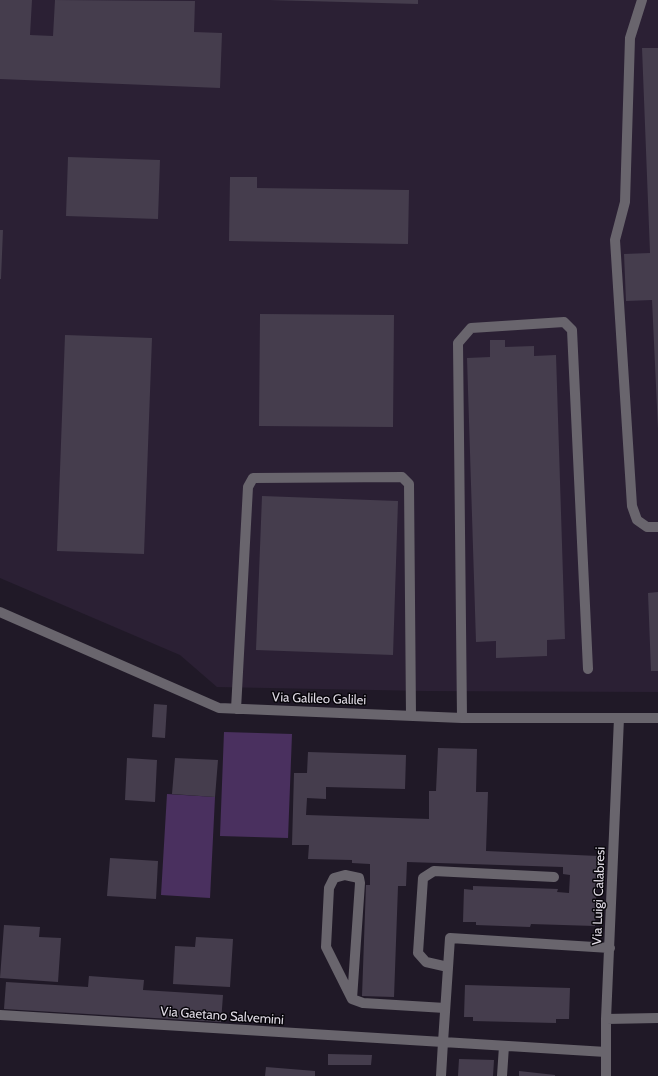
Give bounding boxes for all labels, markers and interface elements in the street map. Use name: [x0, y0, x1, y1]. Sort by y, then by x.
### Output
street label: Via Galileo Galilei: [272, 690, 366, 708]
street label: Via Luigi Calabresi: [589, 847, 609, 945]
street label: Via Gaetano Salvemini: [160, 1004, 284, 1028]

